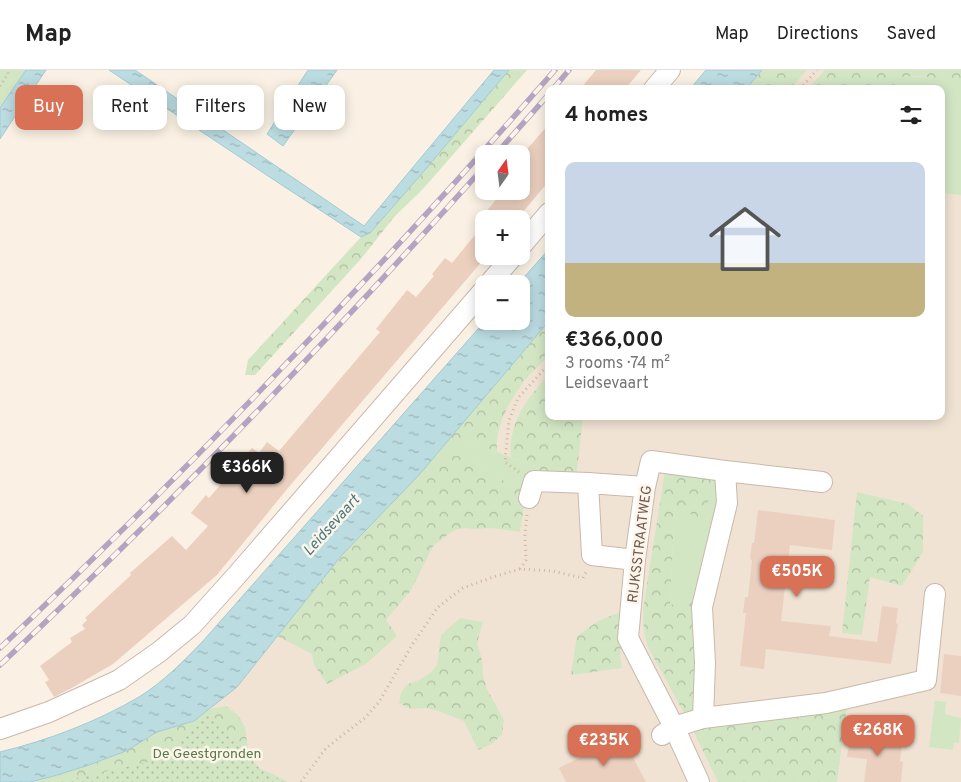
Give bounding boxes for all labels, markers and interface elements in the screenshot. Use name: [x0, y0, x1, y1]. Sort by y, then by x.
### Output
text: Map: [25, 20, 72, 50]
text: Map: [715, 23, 749, 46]
text: Directions: [777, 23, 859, 46]
text: Saved: [887, 23, 936, 46]
chip: Buy: [15, 85, 83, 130]
chip: Rent: [93, 85, 167, 130]
chip: Filters: [177, 85, 264, 130]
chip: New: [274, 85, 345, 130]
icon: filters: [897, 101, 925, 129]
text: 4 homes: [565, 102, 648, 129]
north arrow: [475, 145, 530, 200]
map controls: [475, 145, 530, 330]
icon: home: [700, 194, 790, 284]
button: +: [475, 210, 530, 265]
button: −: [475, 275, 530, 330]
text: €366,000: [565, 327, 664, 354]
text: 3 rooms · 74 m²: [565, 354, 670, 374]
text: Leidsevaart: [565, 374, 649, 394]
pin: €366K: [212, 452, 282, 494]
text: €366K: [222, 458, 272, 478]
street label: RIJKSSTRAATWEG: [625, 485, 656, 604]
water label: Leidsevaart: [300, 491, 365, 560]
pin: €505K: [762, 556, 832, 598]
text: €505K: [771, 562, 823, 582]
pin: €268K: [843, 714, 913, 757]
text: €268K: [852, 721, 904, 741]
pin: €235K: [569, 724, 639, 767]
text: €235K: [579, 731, 629, 751]
park label: De Geestgronden: [153, 746, 261, 763]

